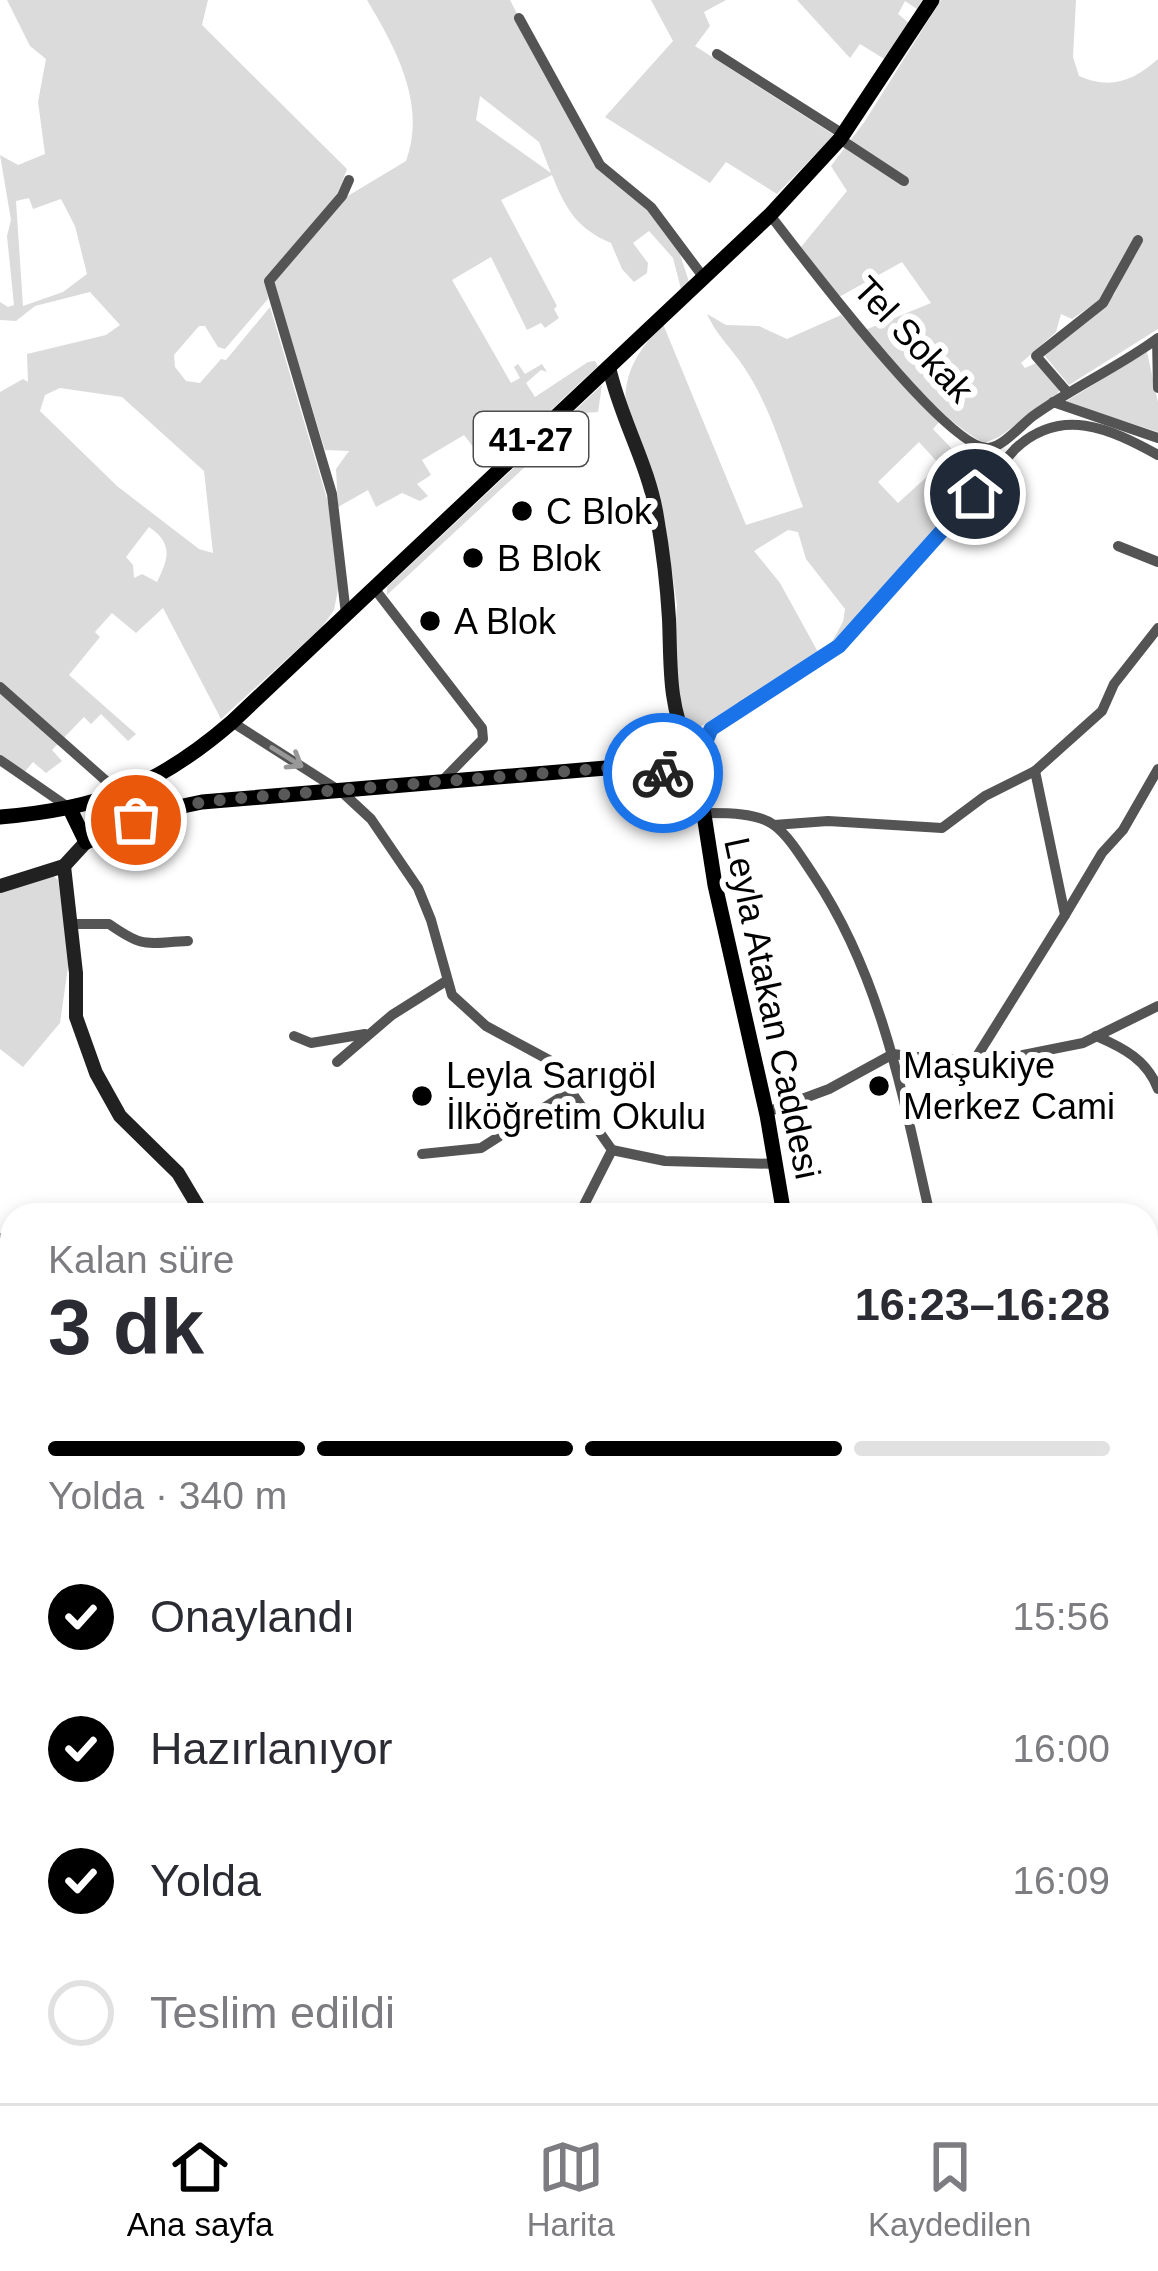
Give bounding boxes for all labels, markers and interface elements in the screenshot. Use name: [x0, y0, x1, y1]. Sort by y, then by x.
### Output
street label: Tel Sokak: [845, 268, 983, 411]
road number: 41-27: [474, 412, 588, 466]
pin: [924, 443, 1026, 545]
icon: home: [942, 461, 1008, 527]
place label: C Blok: [546, 491, 653, 532]
marker: C Blok: [509, 498, 535, 524]
place label: B Blok: [497, 538, 602, 579]
marker: B Blok: [460, 545, 486, 571]
place label: A Blok: [454, 601, 557, 642]
marker: A Blok: [417, 608, 443, 634]
courier: [603, 713, 723, 833]
icon: bike: [630, 740, 696, 806]
one-way arrow: [270, 745, 304, 770]
pin: [85, 769, 187, 871]
icon: bag: [103, 787, 169, 853]
street label: Leyla Atakan Caddesi: [716, 834, 829, 1183]
place label: Maşukiye Merkez Cami: [903, 1045, 1115, 1127]
place label: Leyla Sarıgöl İlköğretim Okulu: [446, 1055, 706, 1137]
marker: Maşukiye Merkez Cami: [866, 1073, 892, 1099]
marker: Leyla Sarıgöl İlköğretim Okulu: [409, 1083, 435, 1109]
text: Kalan süre: [48, 1238, 234, 1281]
text: 16:23–16:28: [855, 1279, 1110, 1330]
text: 3 dk: [48, 1283, 204, 1371]
text: Yolda · 340 m: [48, 1474, 287, 1517]
icon: check: [48, 1584, 114, 1650]
text: Onaylandı: [150, 1591, 355, 1642]
text: 15:56: [1012, 1595, 1110, 1638]
icon: check: [48, 1716, 114, 1782]
text: Hazırlanıyor: [150, 1723, 393, 1774]
text: 16:00: [1012, 1727, 1110, 1770]
icon: check: [48, 1848, 114, 1914]
text: Yolda: [150, 1855, 261, 1906]
text: 16:09: [1012, 1859, 1110, 1902]
text: Teslim edildi: [150, 1987, 395, 2038]
tab: Ana sayfa: [127, 2134, 273, 2244]
tab: Harita: [527, 2134, 615, 2244]
tab: Kaydedilen: [868, 2134, 1031, 2244]

